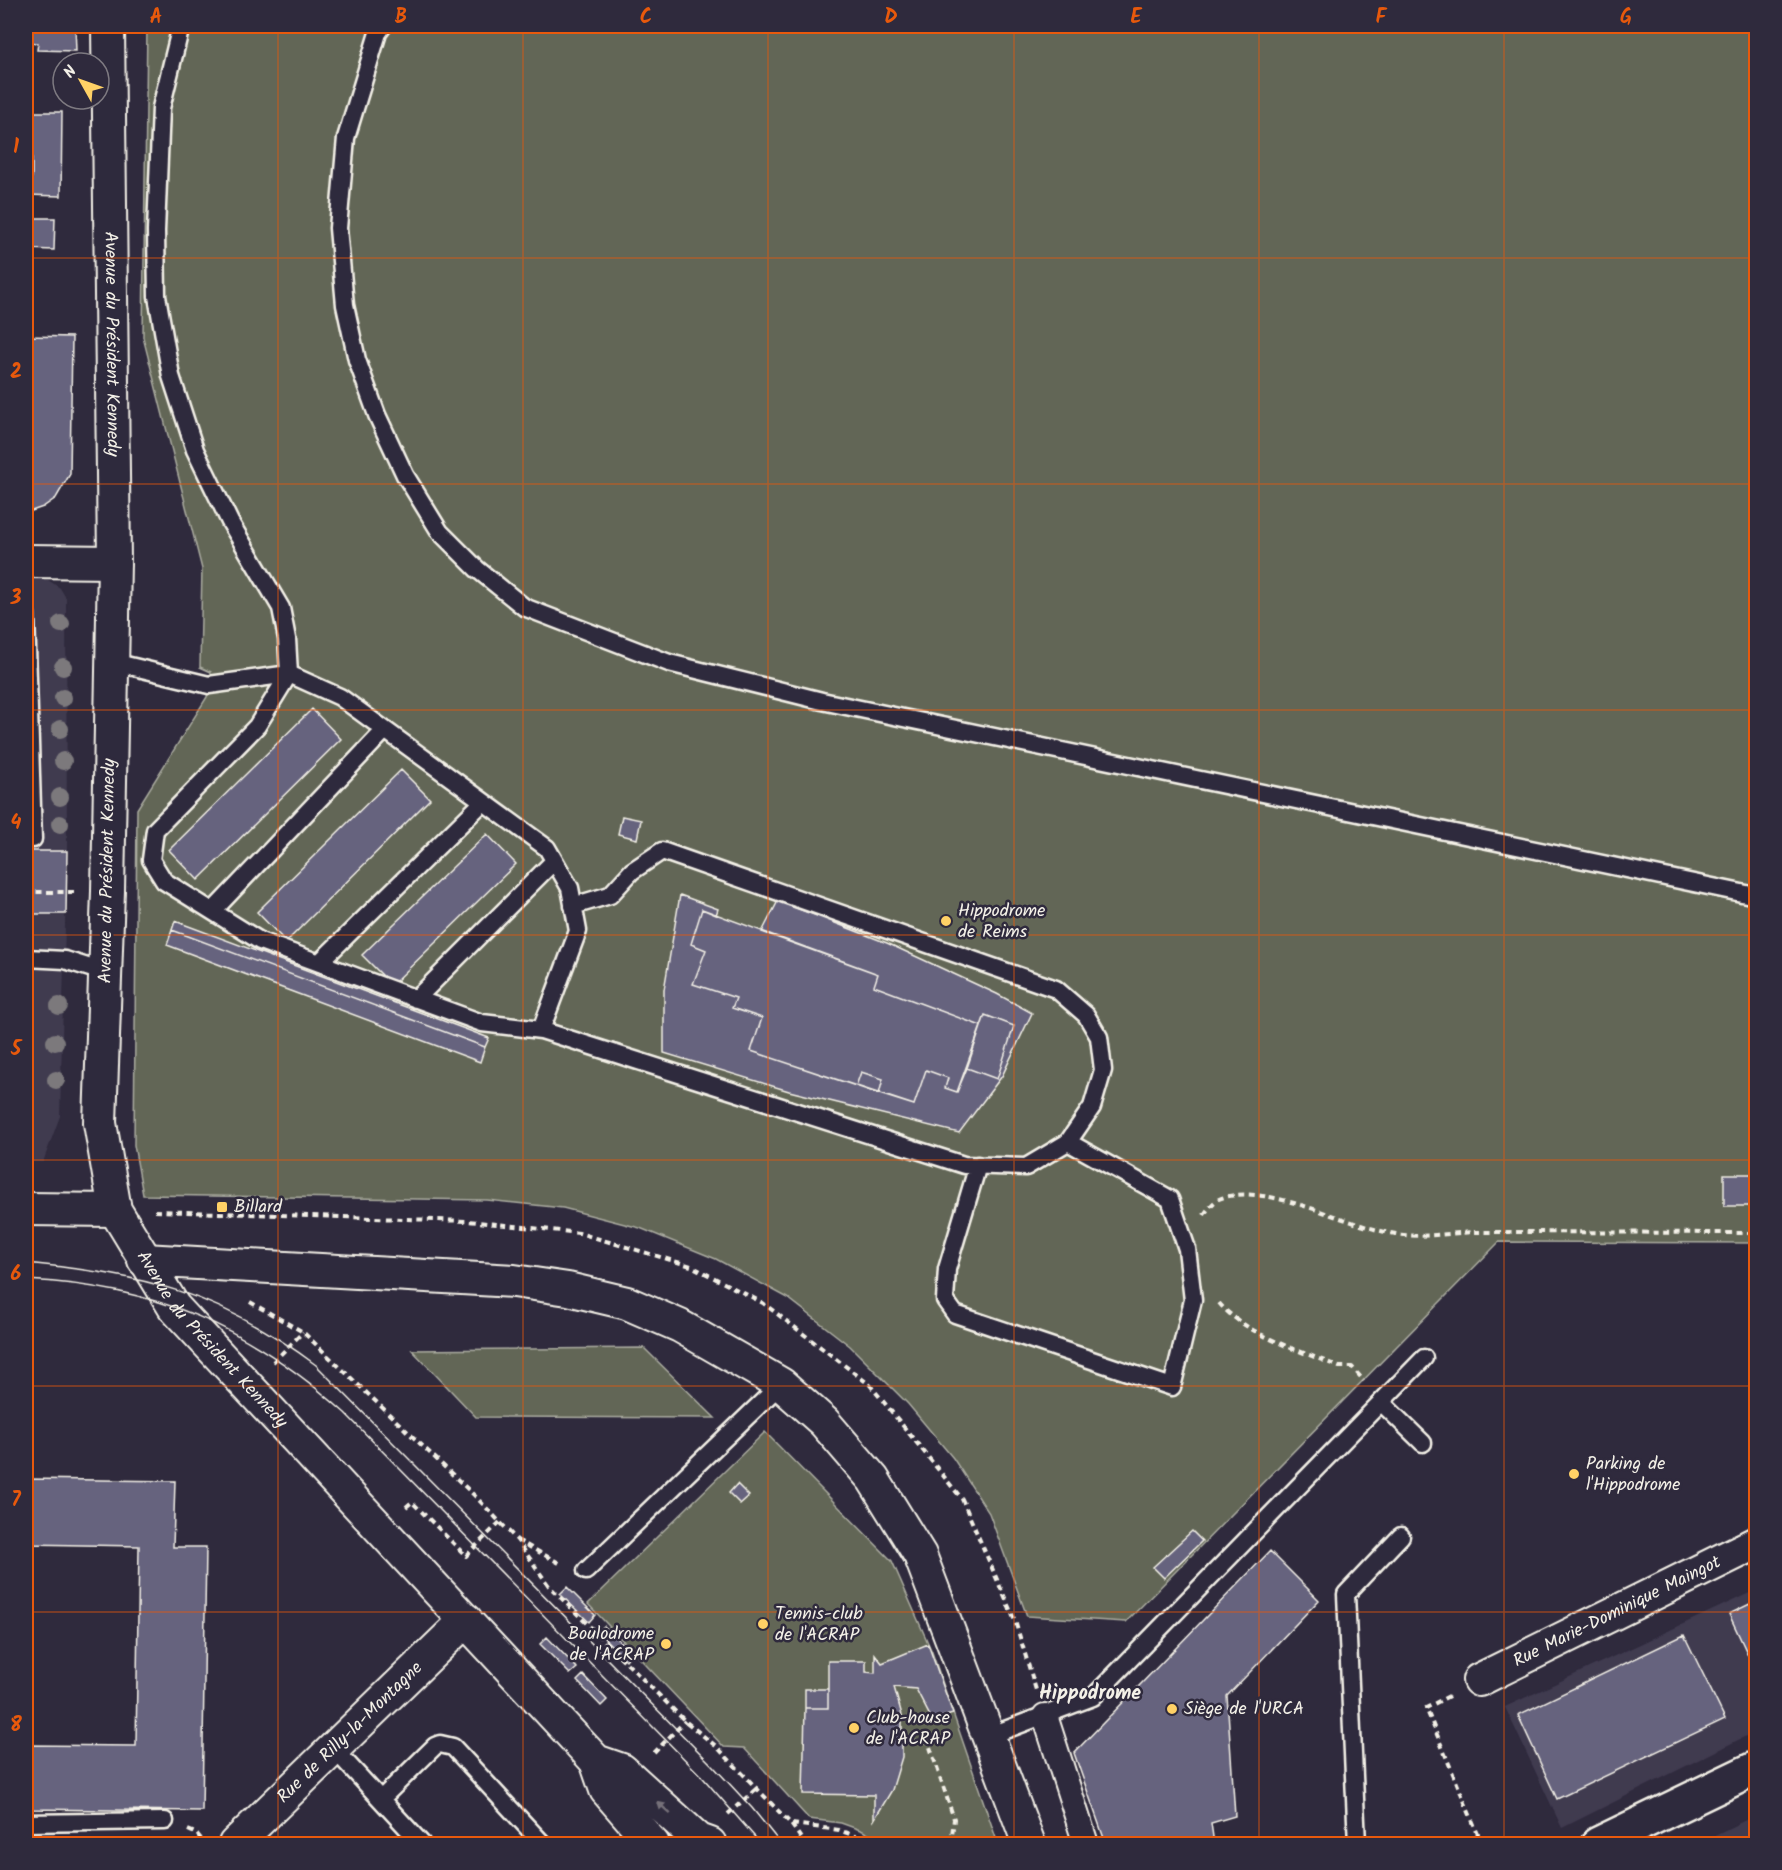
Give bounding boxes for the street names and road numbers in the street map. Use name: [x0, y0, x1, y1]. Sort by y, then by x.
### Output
street label: Avenue du Président Kennedy: [96, 231, 127, 457]
street label: Avenue du Président Kennedy: [92, 758, 124, 984]
street label: Avenue du Président Kennedy: [129, 1245, 295, 1436]
street label: Rue Marie-Dominique Maingot: [1508, 1548, 1727, 1675]
street label: Rue de Rilly-la-Montagne: [270, 1655, 430, 1811]

